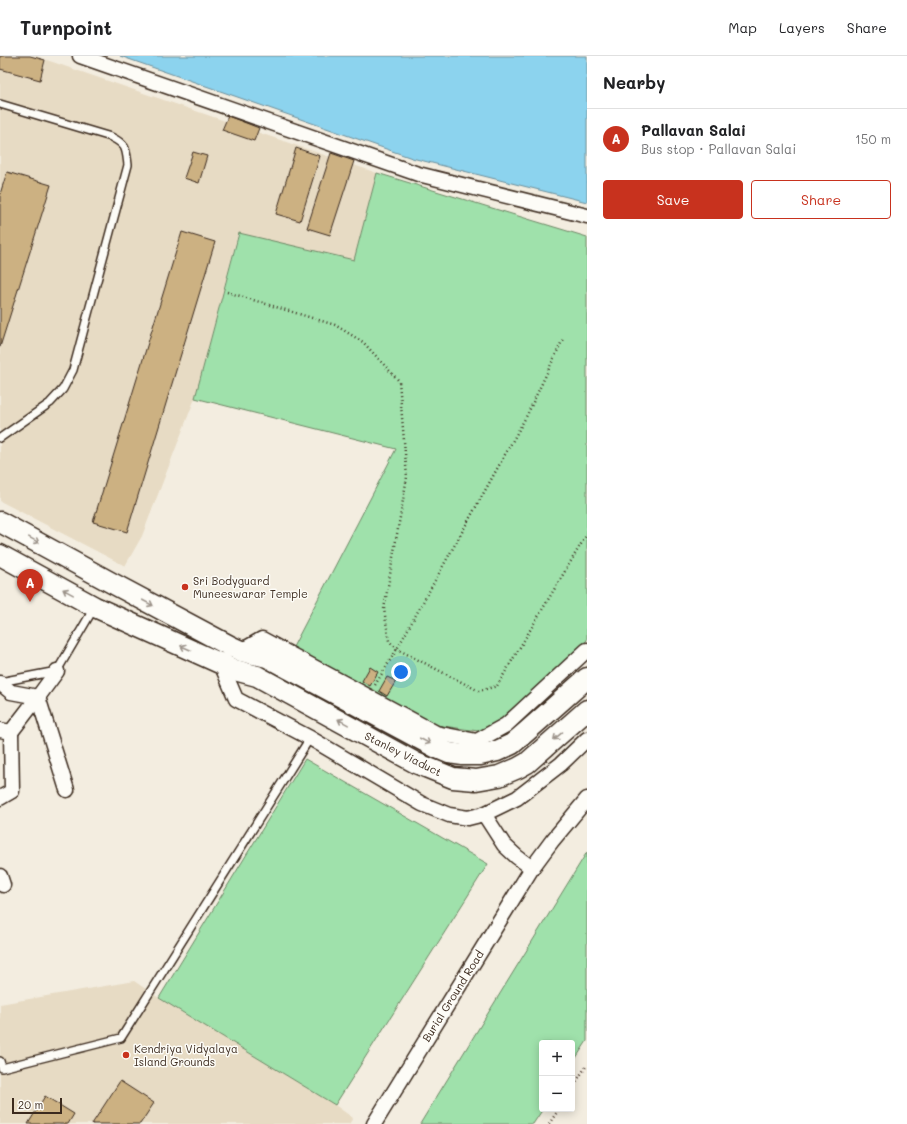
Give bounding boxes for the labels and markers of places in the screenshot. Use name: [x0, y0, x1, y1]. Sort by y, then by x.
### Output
pin: A: [17, 569, 43, 602]
place label: Sri Bodyguard Muneeswarar Temple: [193, 573, 308, 601]
marker: Sri Bodyguard Muneeswarar Temple: [180, 582, 190, 592]
place label: Kendriya Vidyalaya Island Grounds: [134, 1041, 238, 1069]
marker: Kendriya Vidyalaya Island Grounds: [121, 1050, 131, 1060]

